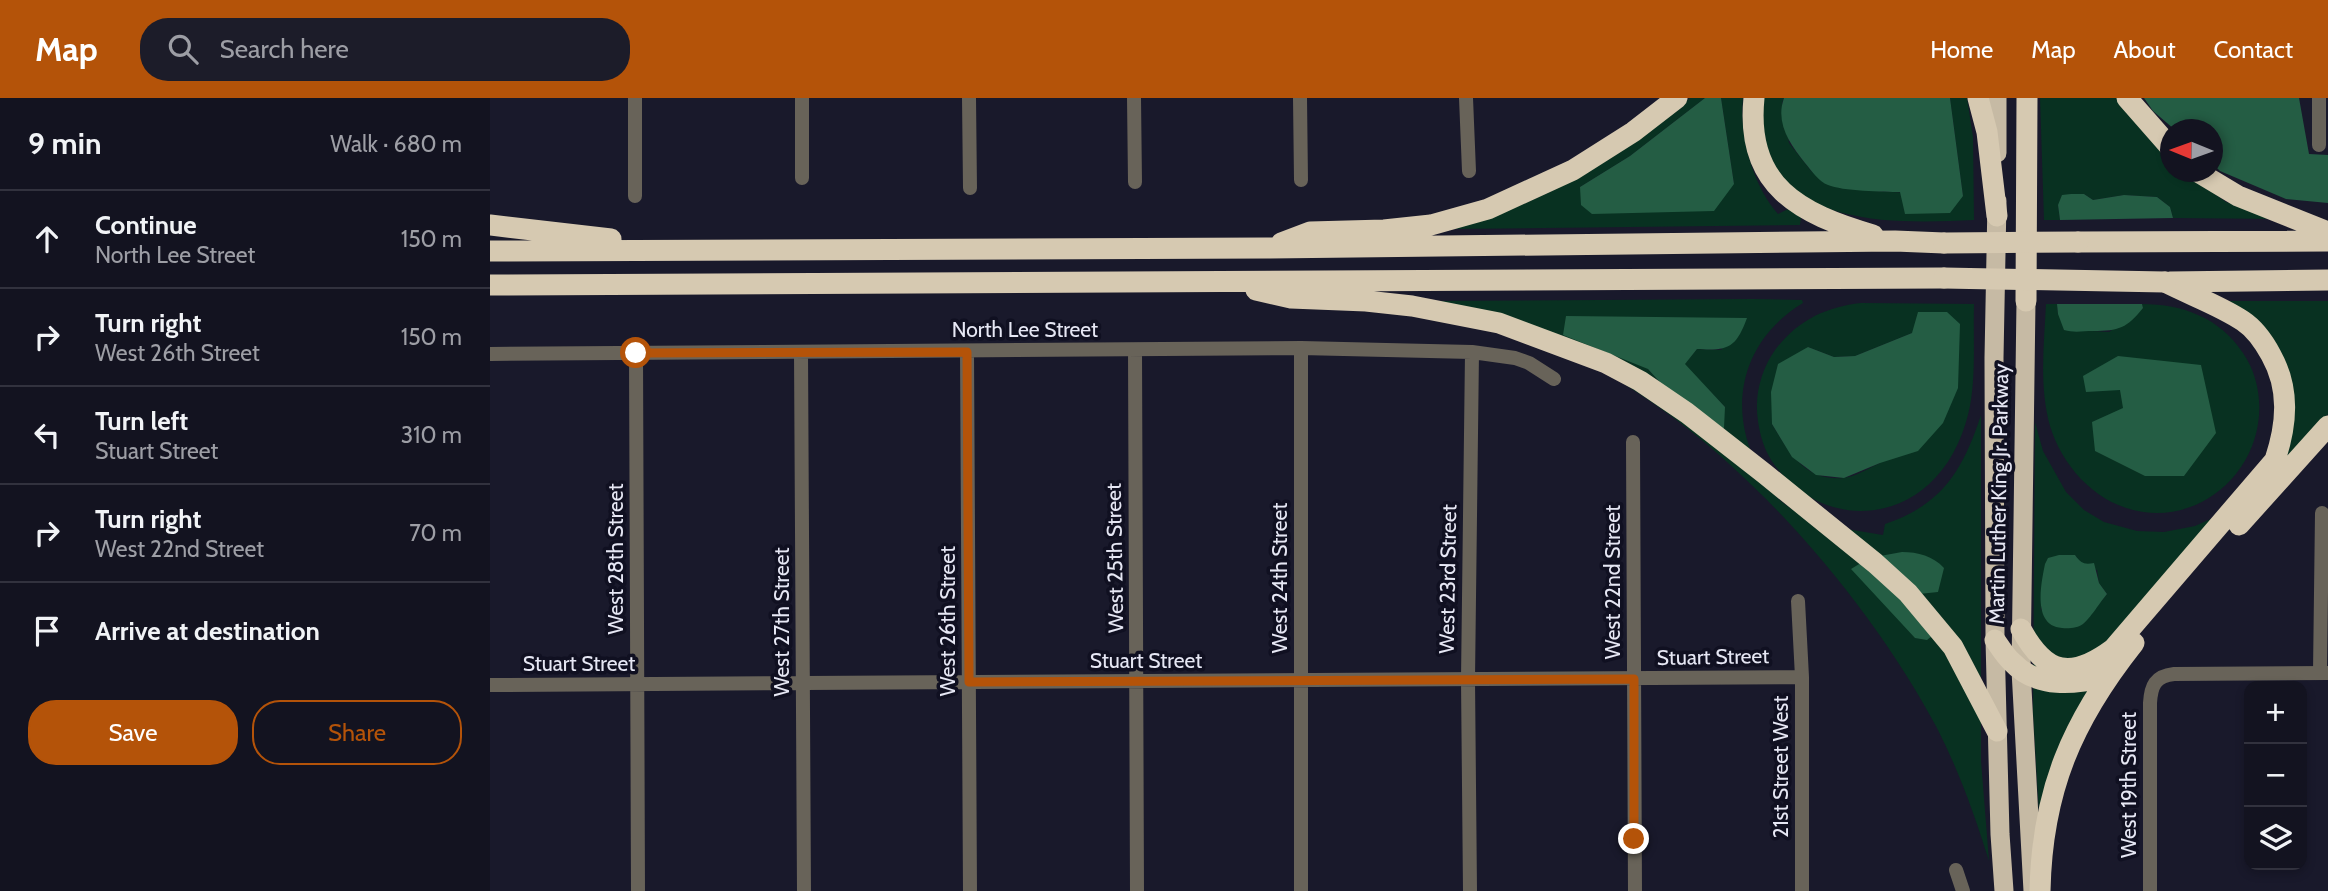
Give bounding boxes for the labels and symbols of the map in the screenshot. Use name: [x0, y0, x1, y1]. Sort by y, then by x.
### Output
north arrow: [2160, 119, 2223, 182]
street label: North Lee Street: [952, 317, 1098, 342]
route start: [620, 337, 651, 368]
street label: Martin Luther King Jr. Parkway: [1984, 363, 2013, 625]
street label: West 28th Street: [603, 483, 628, 635]
street label: West 25th Street: [1101, 483, 1128, 633]
street label: West 24th Street: [1267, 503, 1292, 653]
street label: West 23rd Street: [1434, 504, 1461, 654]
street label: West 22nd Street: [1600, 505, 1625, 659]
street label: West 26th Street: [935, 546, 960, 696]
street label: West 27th Street: [769, 547, 794, 697]
street label: Stuart Street: [1657, 643, 1769, 670]
street label: Stuart Street: [1090, 648, 1202, 673]
street label: Stuart Street: [523, 651, 635, 676]
street label: 21st Street West: [1768, 696, 1793, 838]
street label: West 19th Street: [2116, 712, 2141, 858]
route end: [1618, 823, 1649, 854]

